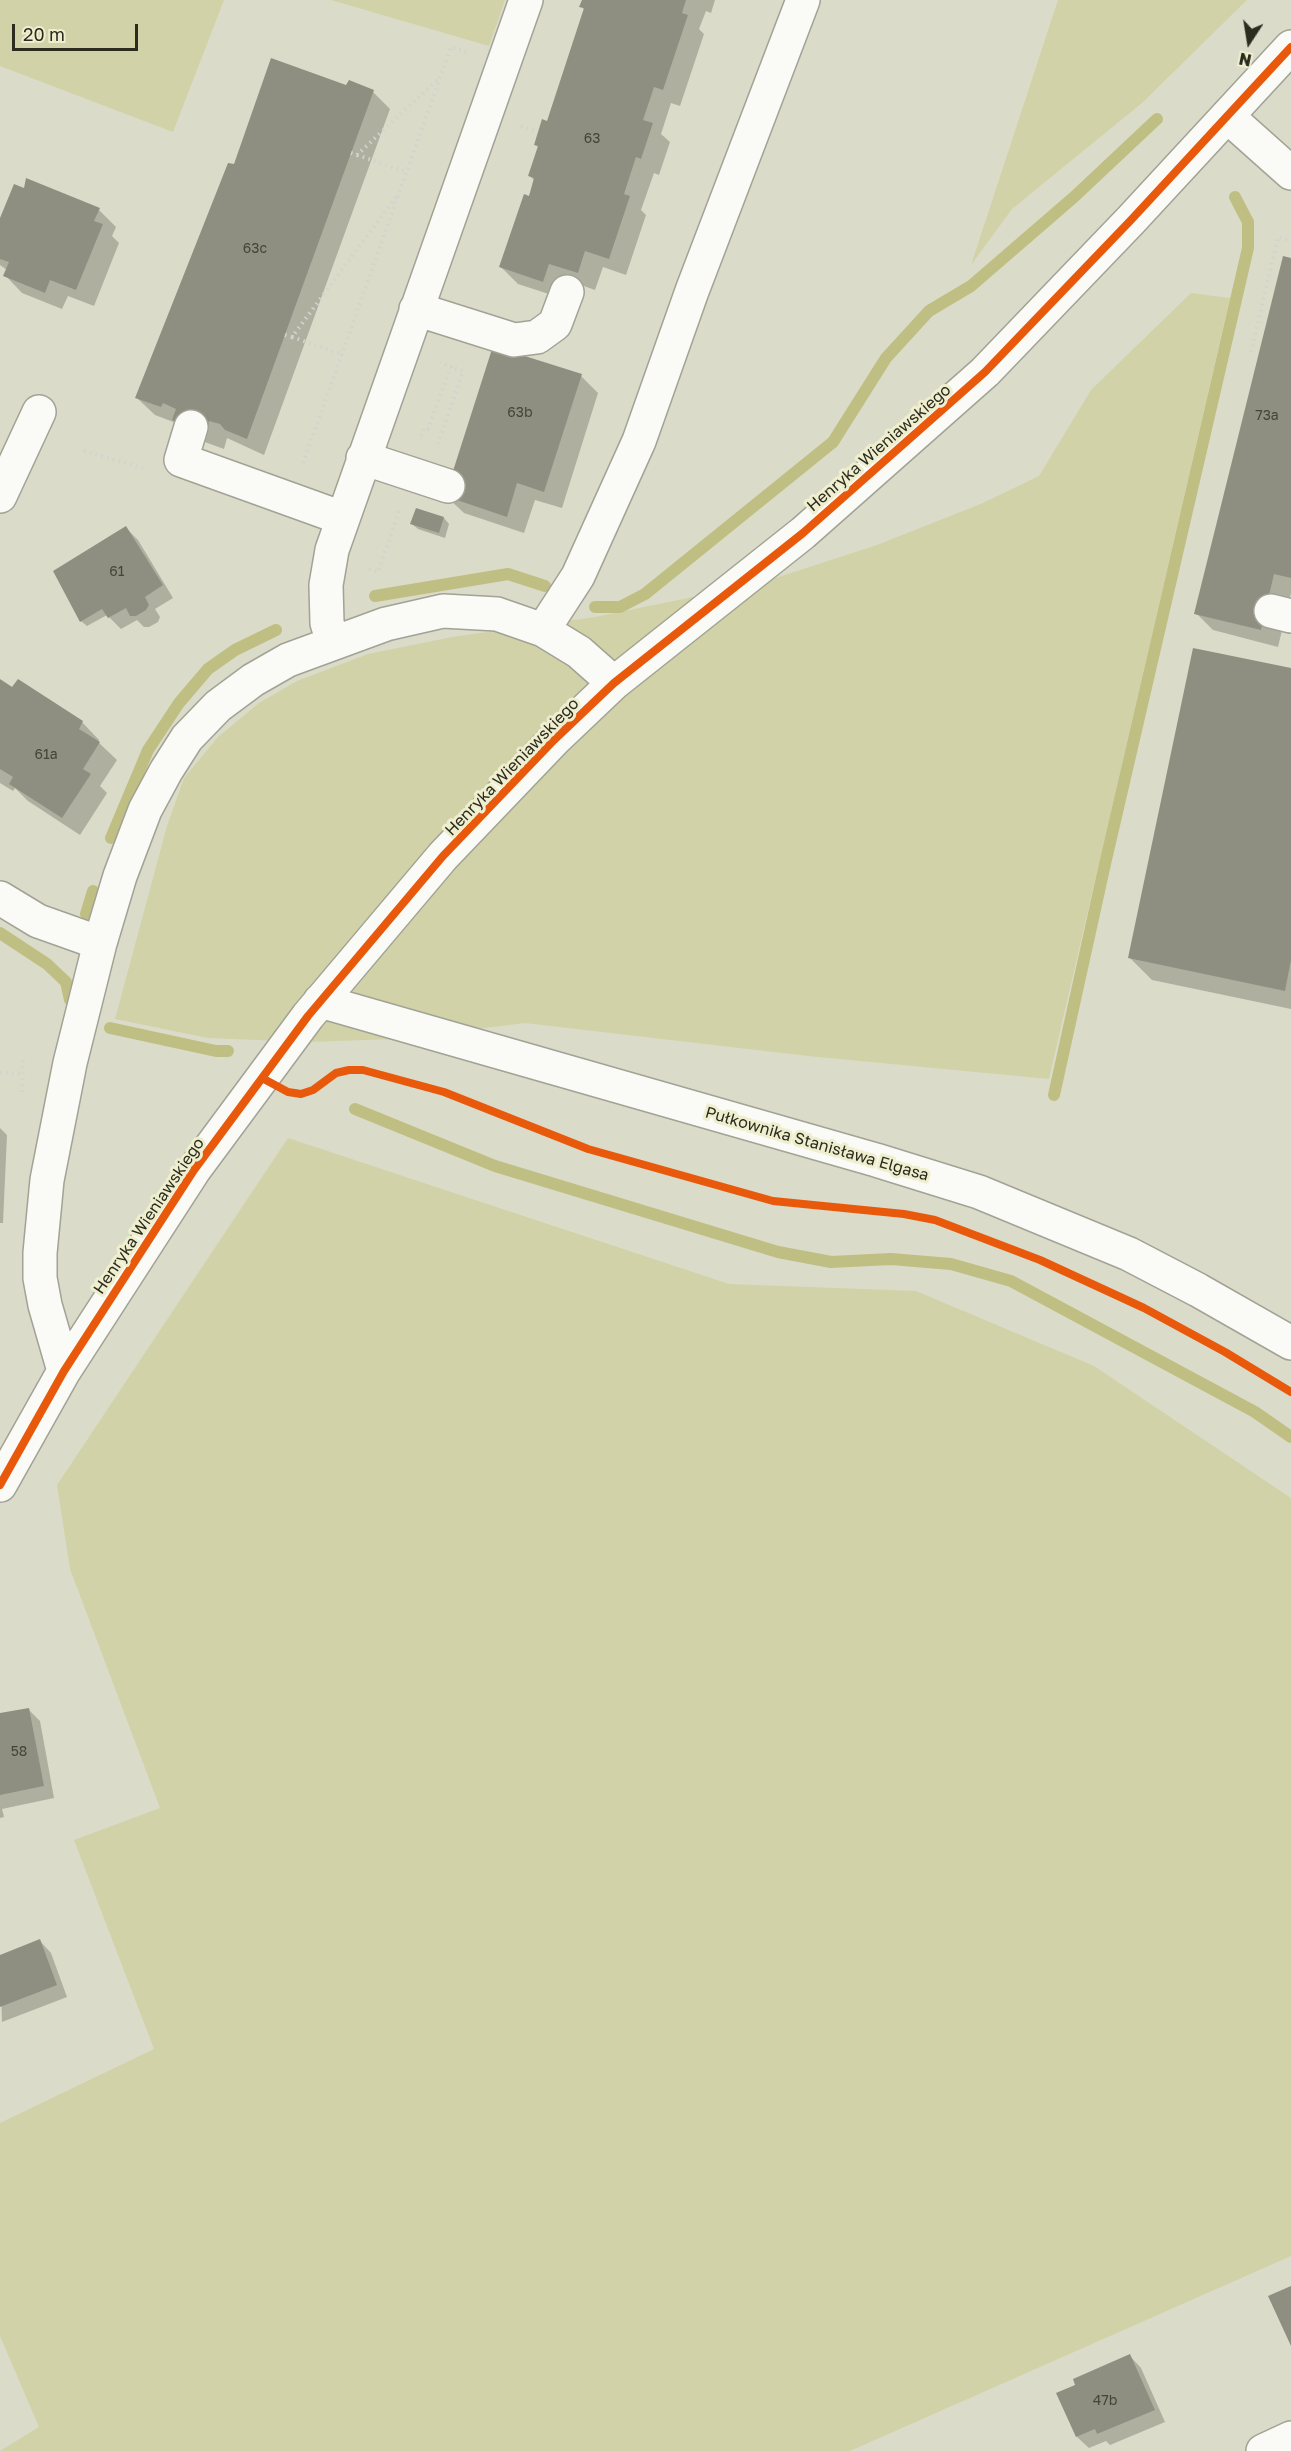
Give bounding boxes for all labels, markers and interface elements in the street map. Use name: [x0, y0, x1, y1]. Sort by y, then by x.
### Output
scale bar: [15, 12, 141, 50]
north arrow: [1219, 12, 1279, 72]
text: 20 m: [23, 23, 65, 45]
text: N: [1237, 49, 1253, 71]
house number: 63: [584, 131, 600, 147]
house number: 63c: [243, 241, 267, 257]
street label: Henryka Wieniawskiego: [803, 380, 955, 516]
house number: 63b: [507, 405, 533, 421]
house number: 73a: [1255, 408, 1279, 424]
house number: 61: [109, 564, 125, 580]
street label: Henryka Wieniawskiego: [441, 694, 583, 840]
house number: 61a: [34, 747, 58, 763]
street label: Pułkownika Stanisława Elgasa: [703, 1103, 931, 1185]
street label: Henryka Wieniawskiego: [90, 1134, 208, 1298]
house number: 58: [11, 1744, 27, 1760]
house number: 47b: [1093, 2393, 1117, 2409]

